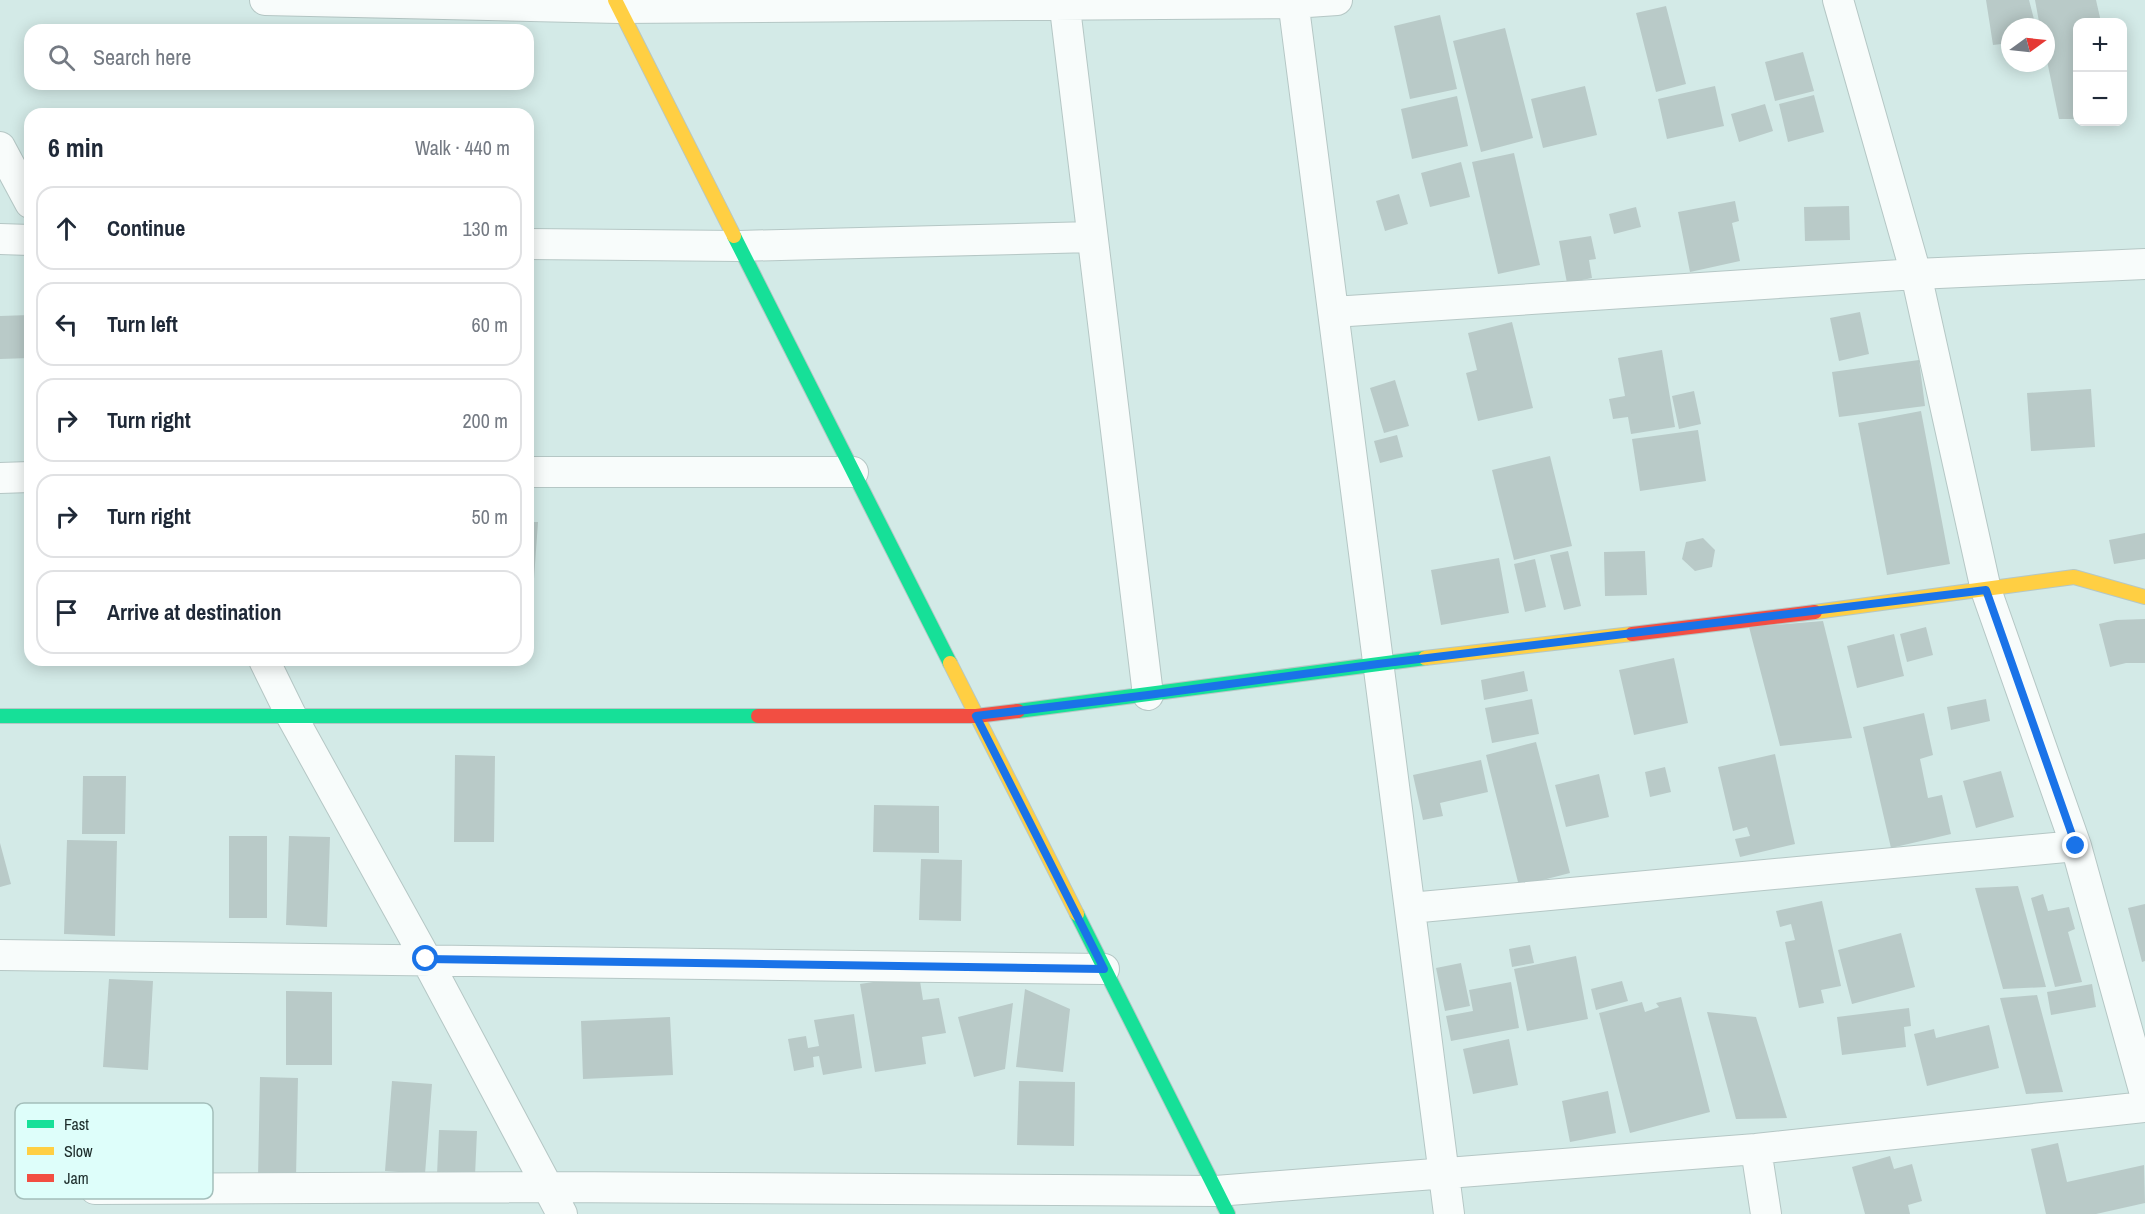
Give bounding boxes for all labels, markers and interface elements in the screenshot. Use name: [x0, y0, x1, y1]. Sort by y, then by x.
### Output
north arrow: [2001, 18, 2055, 72]
map controls: [2073, 18, 2127, 126]
button: +: [2073, 18, 2127, 72]
search box: [24, 24, 534, 90]
icon: search: [45, 41, 78, 74]
text: Search here: [93, 42, 191, 72]
button: −: [2073, 72, 2127, 126]
text: 6 min: [48, 130, 104, 165]
text: Walk · 440 m: [415, 134, 510, 161]
icon: ahead: [50, 212, 83, 245]
text: Continue: [107, 213, 185, 243]
text: 130 m: [462, 215, 508, 242]
icon: left: [50, 308, 83, 341]
text: Turn left: [107, 309, 178, 339]
text: 60 m: [472, 311, 508, 338]
icon: right: [50, 404, 83, 437]
text: Turn right: [107, 405, 191, 435]
text: 200 m: [462, 407, 508, 434]
icon: right: [50, 500, 83, 533]
text: Turn right: [107, 501, 191, 531]
text: 50 m: [472, 503, 508, 530]
icon: arrive: [50, 596, 83, 629]
text: Arrive at destination: [107, 597, 281, 627]
route end: [2062, 832, 2088, 858]
route start: [412, 945, 438, 971]
legend: [15, 1103, 213, 1199]
text: Fast: [64, 1113, 89, 1135]
text: Slow: [64, 1140, 93, 1162]
text: Jam: [64, 1167, 89, 1189]

